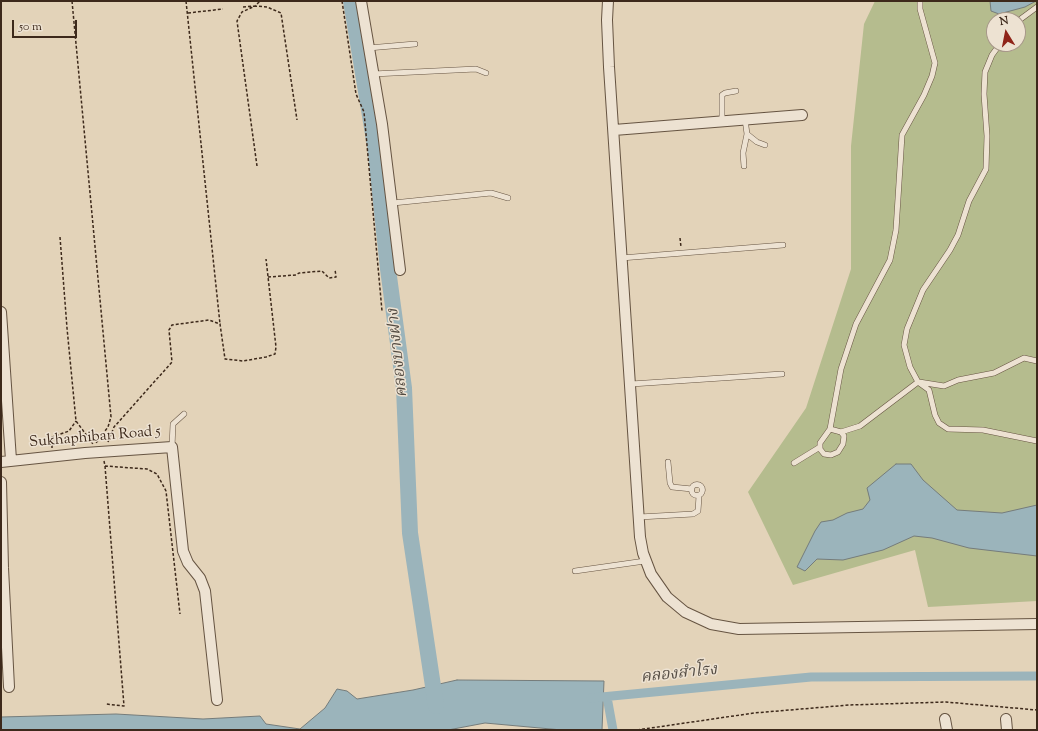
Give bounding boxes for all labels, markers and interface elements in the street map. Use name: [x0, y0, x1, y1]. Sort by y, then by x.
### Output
scale bar: [14, 12, 79, 38]
north arrow: [986, 12, 1026, 52]
text: N: [998, 13, 1010, 30]
text: 50 m: [19, 18, 42, 36]
water label: คลองบางฝาง: [385, 308, 413, 398]
street label: Sukhaphiban Road 5: [29, 423, 161, 453]
water label: คลองสำโรง: [640, 661, 718, 689]

